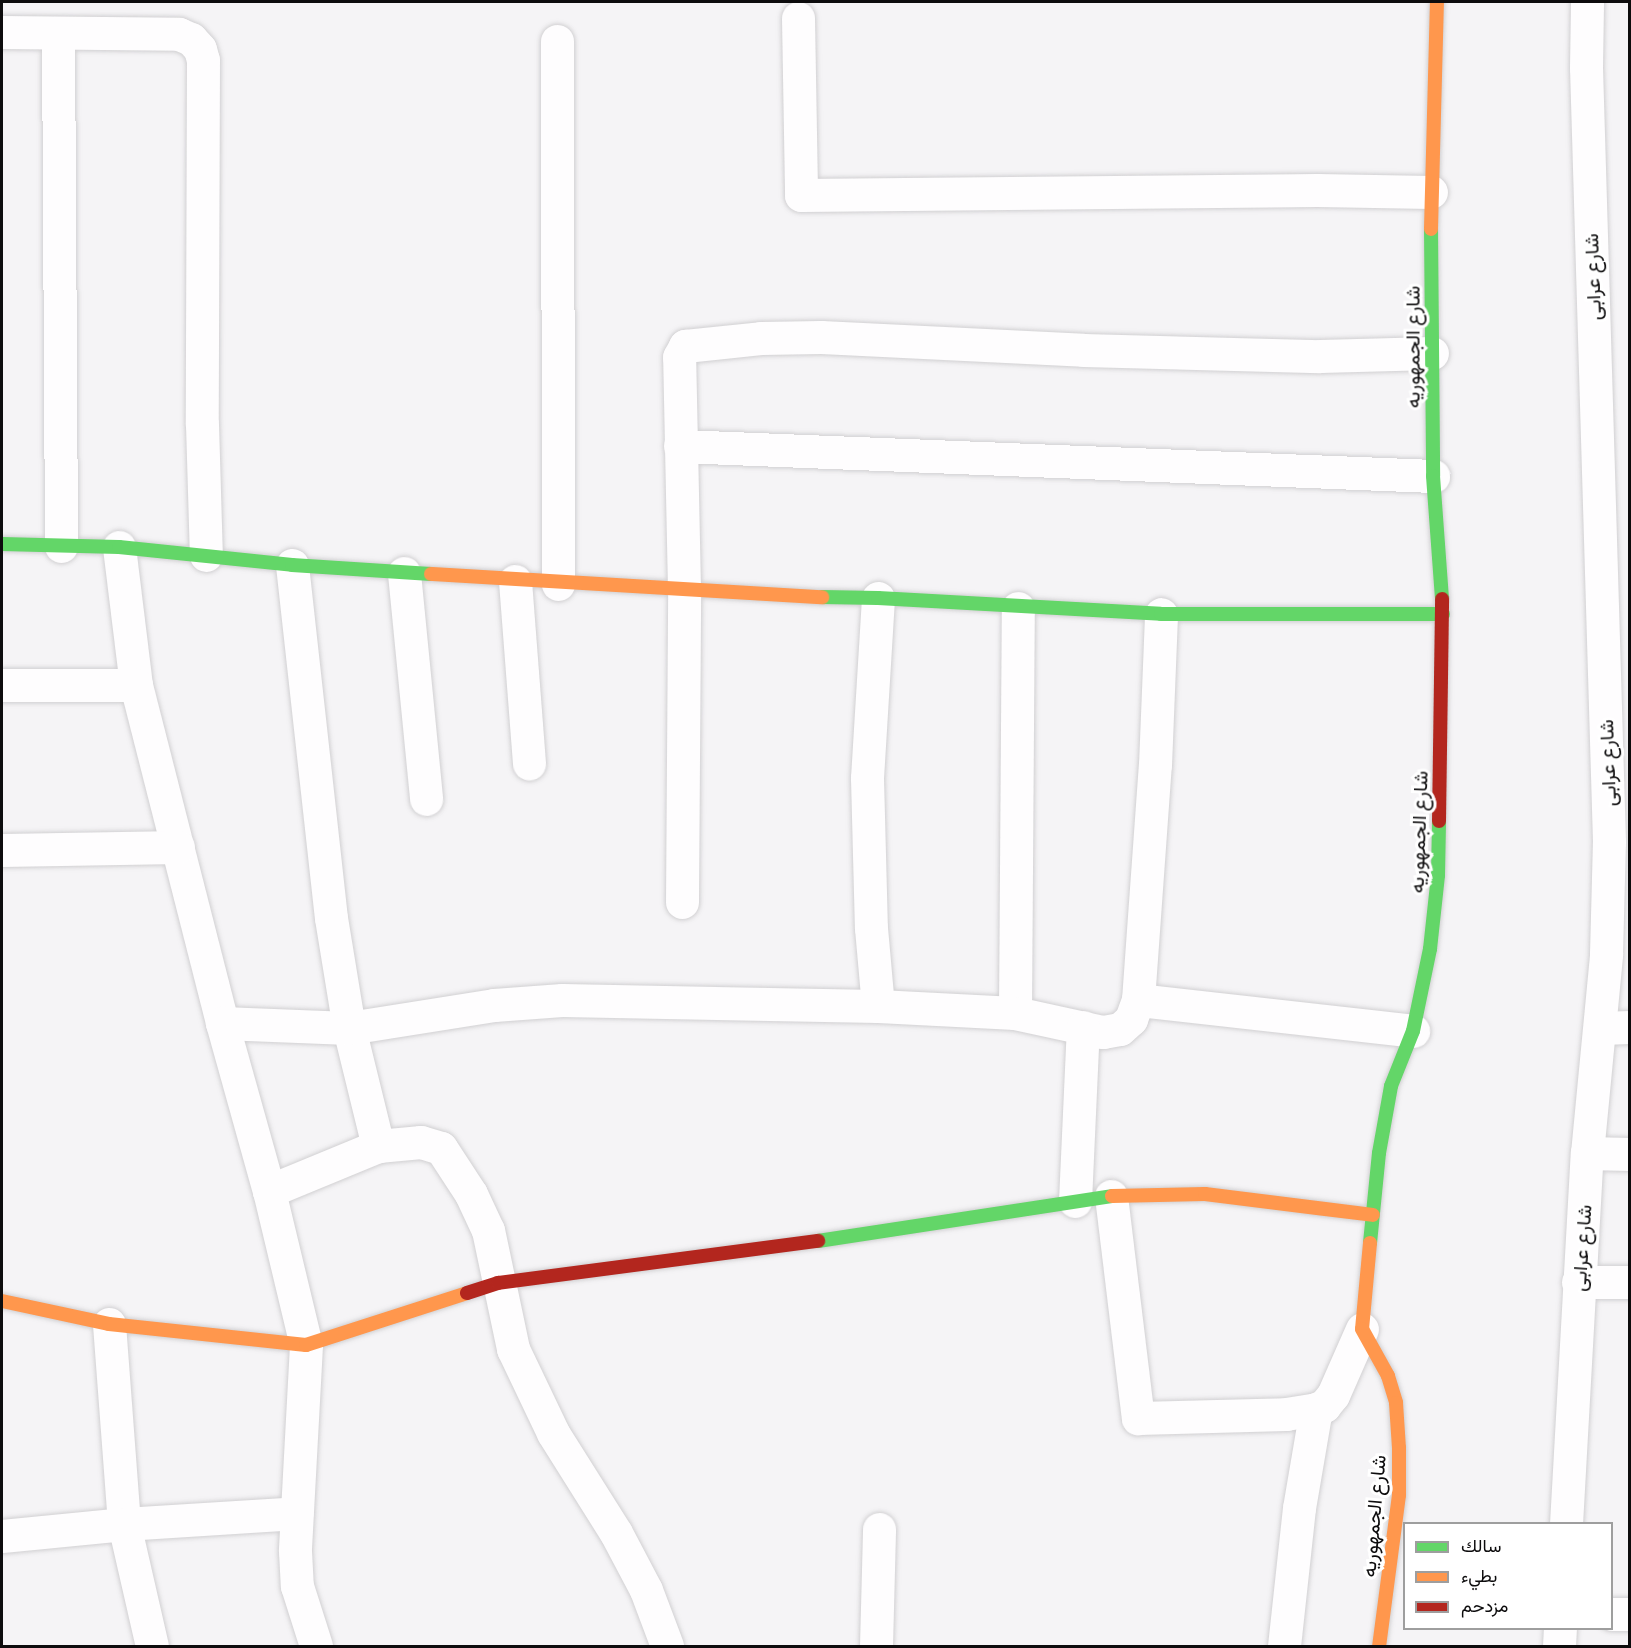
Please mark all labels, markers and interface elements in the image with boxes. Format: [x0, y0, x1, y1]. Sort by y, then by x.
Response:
street label: شارع عرابى [1578, 233, 1606, 321]
street label: شارع الجمهوريه [1400, 286, 1424, 408]
street label: شارع عرابى [1593, 719, 1621, 807]
street label: شارع الجمهوريه [1404, 770, 1432, 894]
street label: شارع عرابى [1566, 1204, 1596, 1292]
street label: شارع الجمهوريه [1356, 1454, 1390, 1578]
legend [1403, 1522, 1613, 1630]
text: سالك [1461, 1533, 1501, 1558]
text: بطيء [1461, 1563, 1497, 1588]
text: مزدحم [1461, 1593, 1508, 1618]

